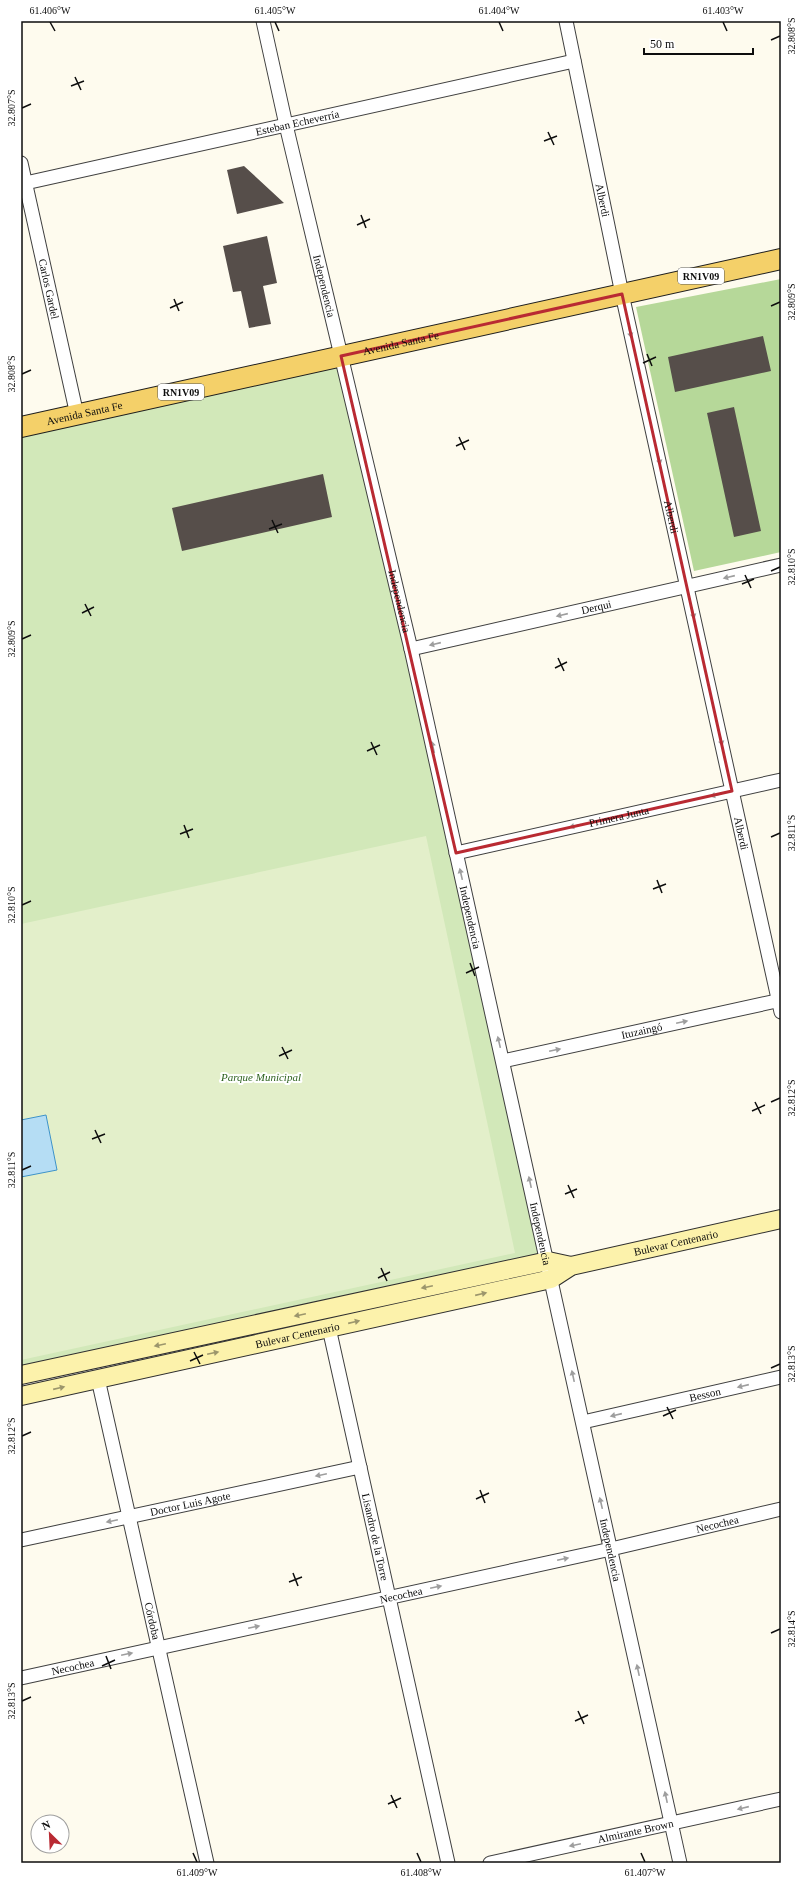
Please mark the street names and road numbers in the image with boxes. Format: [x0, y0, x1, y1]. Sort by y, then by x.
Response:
street label: Esteban Echeverría [254, 107, 340, 138]
street label: Alberdi [594, 183, 612, 218]
street label: Independencia [311, 253, 338, 319]
street label: Carlos Gardel [36, 258, 62, 320]
road number: RN1V09 [678, 268, 724, 284]
street label: Avenida Santa Fe [362, 329, 440, 357]
road number: RN1V09 [158, 384, 204, 400]
street label: Avenida Santa Fe [45, 399, 124, 427]
street label: Alberdi [662, 499, 681, 535]
street label: Independencia [386, 569, 413, 634]
street label: Derqui [580, 598, 613, 616]
street label: Primera Junta [588, 804, 650, 829]
street label: Alberdi [732, 816, 751, 851]
street label: Independencia [458, 885, 483, 950]
street label: Ituzaingó [620, 1020, 664, 1041]
street label: Independencia [528, 1201, 553, 1266]
street label: Bulevar Centenario [633, 1227, 720, 1258]
street label: Bulevar Centenario [254, 1320, 341, 1350]
street label: Besson [688, 1385, 722, 1404]
street label: Doctor Luis Agote [149, 1489, 232, 1518]
street label: Lisandro de la Torre [360, 1492, 391, 1582]
street label: Necochea [695, 1513, 740, 1535]
street label: Independencia [598, 1517, 623, 1583]
street label: Necochea [379, 1584, 424, 1605]
street label: Córdoba [142, 1601, 163, 1641]
street label: Necochea [50, 1656, 95, 1677]
street label: Almirante Brown [596, 1817, 675, 1845]

